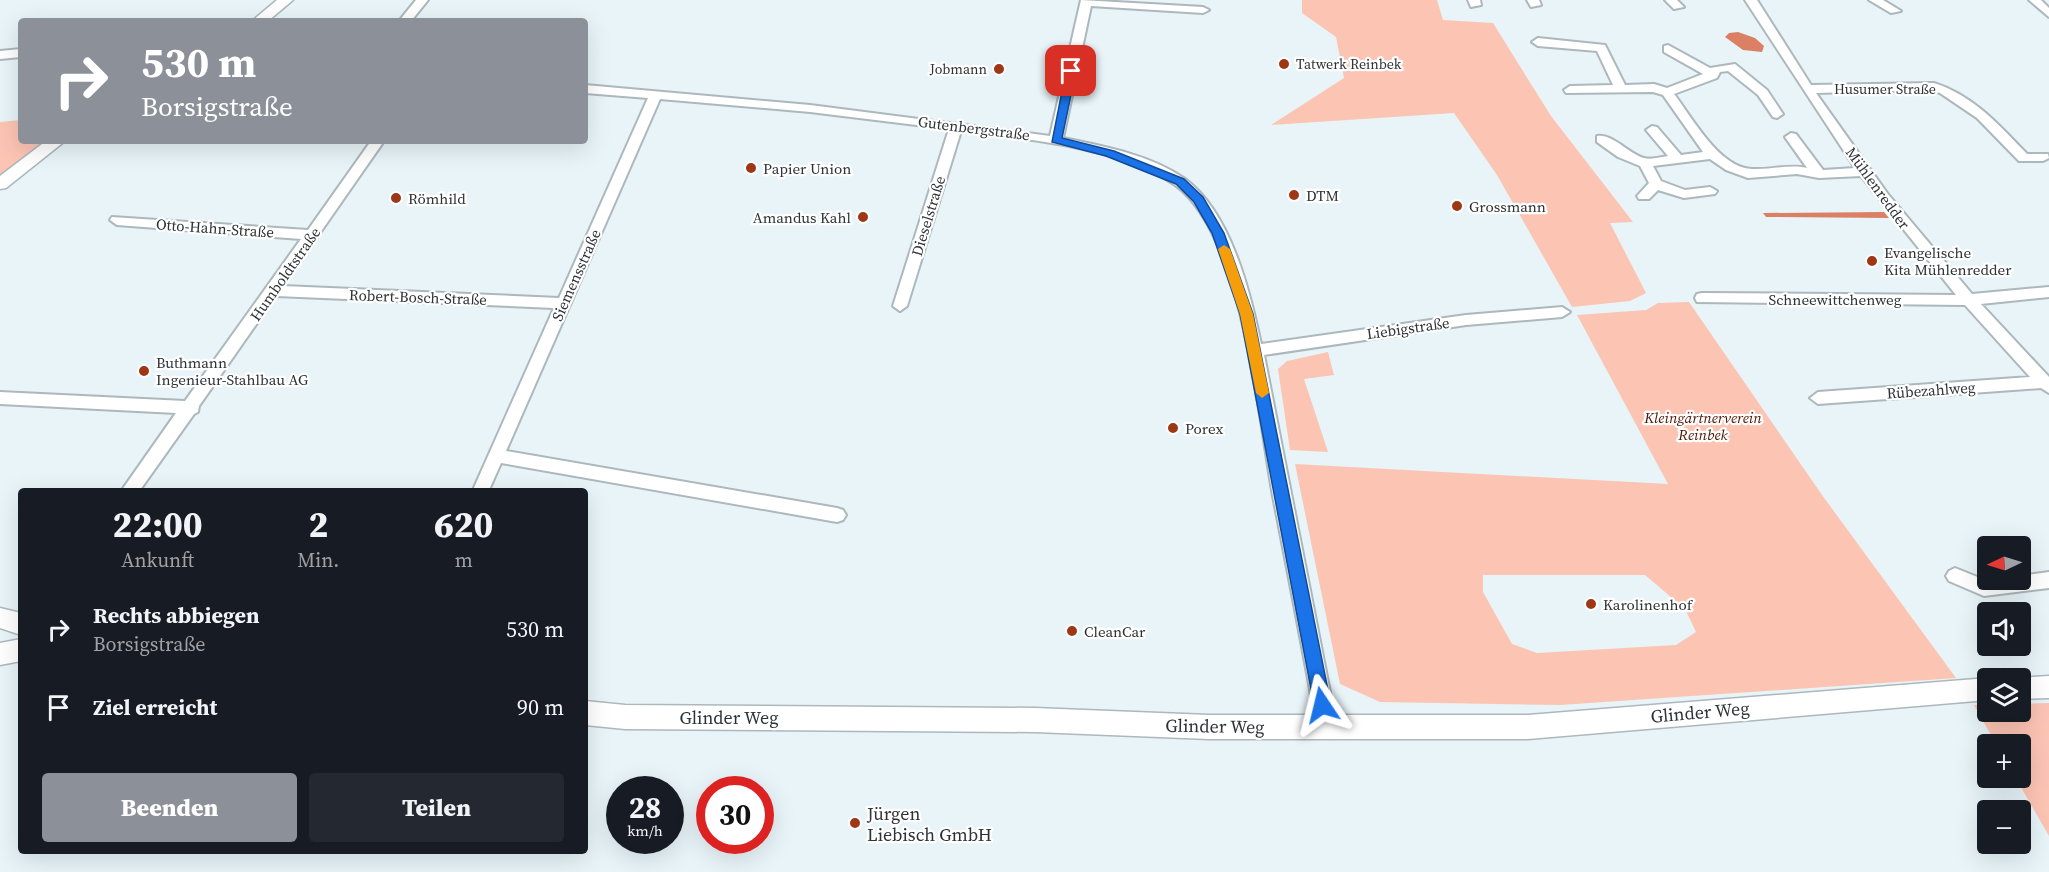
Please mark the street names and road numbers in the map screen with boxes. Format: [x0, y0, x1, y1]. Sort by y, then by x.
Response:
street label: Husumer Straße [1834, 79, 1936, 99]
street label: Gutenbergstraße [917, 111, 1032, 145]
street label: Mühlenredder [1841, 143, 1915, 234]
street label: Dieselstraße [906, 173, 950, 259]
street label: Otto-Hahn-Straße [155, 213, 275, 243]
street label: Humboldtstraße [245, 223, 325, 325]
street label: Siemensstraße [546, 226, 606, 324]
street label: Robert-Bosch-Straße [349, 284, 488, 310]
street label: Schneewittchenweg [1769, 289, 1902, 310]
street label: Liebigstraße [1365, 312, 1451, 344]
street label: Rübezahlweg [1886, 376, 1976, 404]
street label: Glinder Weg [1650, 695, 1750, 729]
street label: Glinder Weg [679, 705, 779, 730]
street label: Glinder Weg [1165, 713, 1265, 739]

